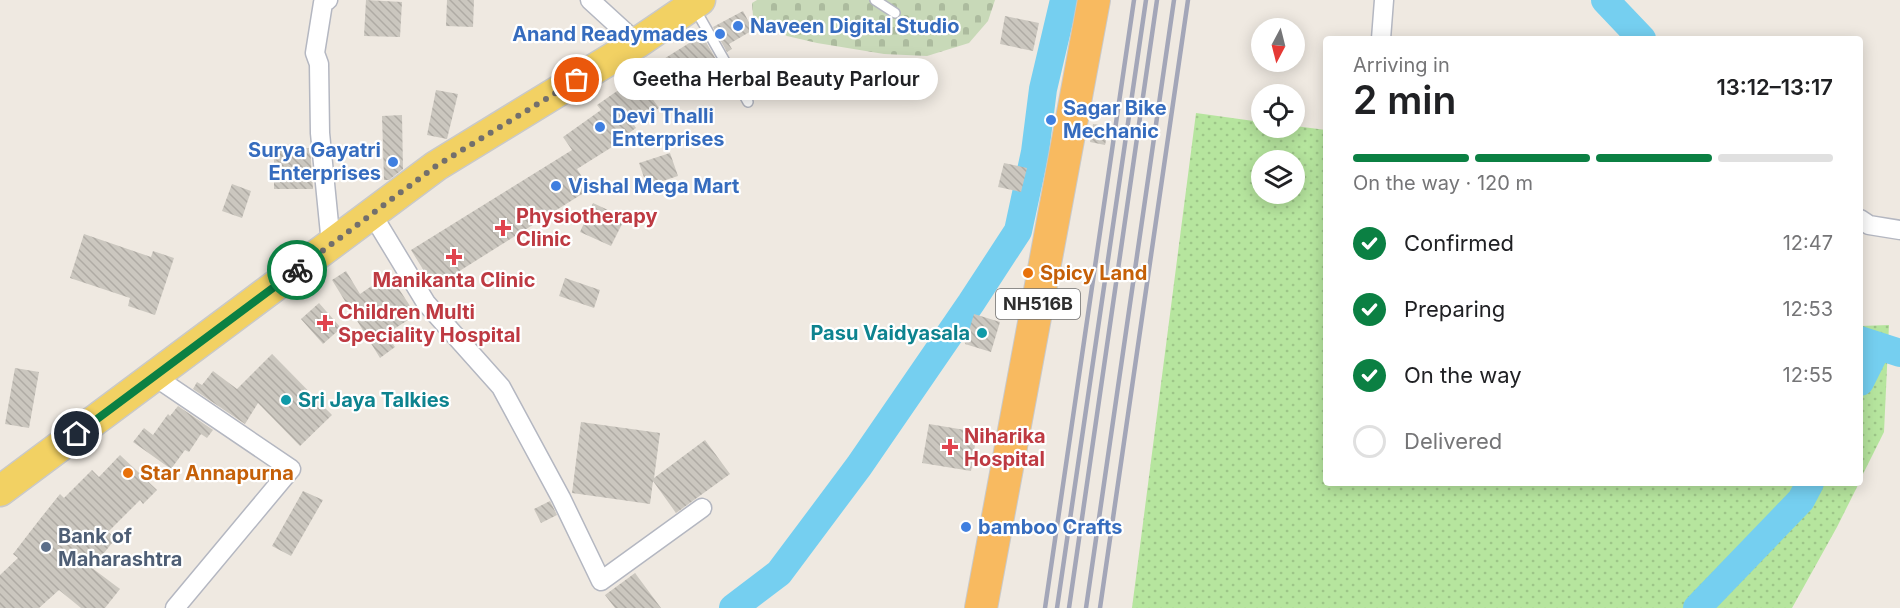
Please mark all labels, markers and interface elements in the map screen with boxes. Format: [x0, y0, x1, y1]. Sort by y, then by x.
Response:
place label: Naveen Digital Studio [750, 14, 959, 38]
north arrow [1251, 18, 1305, 72]
map controls [1251, 18, 1305, 204]
marker: Naveen Digital Studio [731, 19, 745, 33]
place label: Anand Readymades [512, 22, 708, 46]
marker: Anand Readymades [713, 27, 727, 41]
text: Arriving in [1353, 53, 1450, 77]
pin [551, 54, 602, 105]
callout: Geetha Herbal Beauty Parlour [613, 59, 937, 101]
icon: bag [560, 63, 593, 96]
text: Geetha Herbal Beauty Parlour [632, 67, 920, 91]
text: 13:12–13:17 [1716, 74, 1833, 100]
text: 2 min [1353, 76, 1456, 123]
button: locate [1251, 84, 1305, 138]
place label: Sagar Bike Mechanic [1063, 96, 1167, 143]
place label: Devi Thalli Enterprises [612, 104, 725, 151]
marker: Sagar Bike Mechanic [1044, 113, 1058, 127]
marker: Devi Thalli Enterprises [593, 120, 607, 134]
place label: Surya Gayatri Enterprises [248, 138, 381, 185]
button: layers [1251, 150, 1305, 204]
marker: Surya Gayatri Enterprises [386, 155, 400, 169]
text: On the way · 120 m [1353, 171, 1533, 195]
place label: Vishal Mega Mart [568, 174, 739, 198]
marker: Vishal Mega Mart [549, 179, 563, 193]
place label: Physiotherapy Clinic [516, 204, 658, 251]
marker: Physiotherapy Clinic [494, 219, 512, 237]
icon: check [1353, 227, 1386, 260]
text: Confirmed [1404, 230, 1514, 256]
text: 12:47 [1783, 231, 1833, 255]
courier [267, 240, 327, 300]
marker: Manikanta Clinic [445, 248, 463, 266]
icon: bike [281, 254, 314, 287]
place label: Spicy Land [1040, 261, 1147, 285]
marker: Spicy Land [1021, 266, 1035, 280]
place label: Manikanta Clinic [373, 268, 535, 292]
road number: NH516B [996, 289, 1080, 319]
icon: check [1353, 293, 1386, 326]
text: Preparing [1404, 296, 1505, 322]
text: 12:53 [1782, 297, 1833, 321]
place label: Children Multi Speciality Hospital [338, 300, 521, 347]
marker: Children Multi Speciality Hospital [316, 314, 334, 332]
place label: Pasu Vaidyasala [810, 321, 970, 345]
marker: Pasu Vaidyasala [975, 326, 989, 340]
icon: check [1353, 359, 1386, 392]
text: On the way [1404, 362, 1522, 388]
text: 12:55 [1783, 363, 1833, 387]
place label: Sri Jaya Talkies [298, 388, 450, 412]
marker: Sri Jaya Talkies [279, 393, 293, 407]
pin [51, 408, 102, 459]
icon: home [60, 417, 93, 450]
place label: Niharika Hospital [964, 424, 1046, 471]
text: Delivered [1404, 428, 1502, 454]
marker: Niharika Hospital [941, 438, 959, 456]
place label: Star Annapurna [140, 461, 294, 485]
marker: Star Annapurna [121, 466, 135, 480]
place label: bamboo Crafts [978, 515, 1122, 539]
marker: bamboo Crafts [959, 520, 973, 534]
place label: Bank of Maharashtra [58, 524, 182, 571]
marker: Bank of Maharashtra [39, 540, 53, 554]

